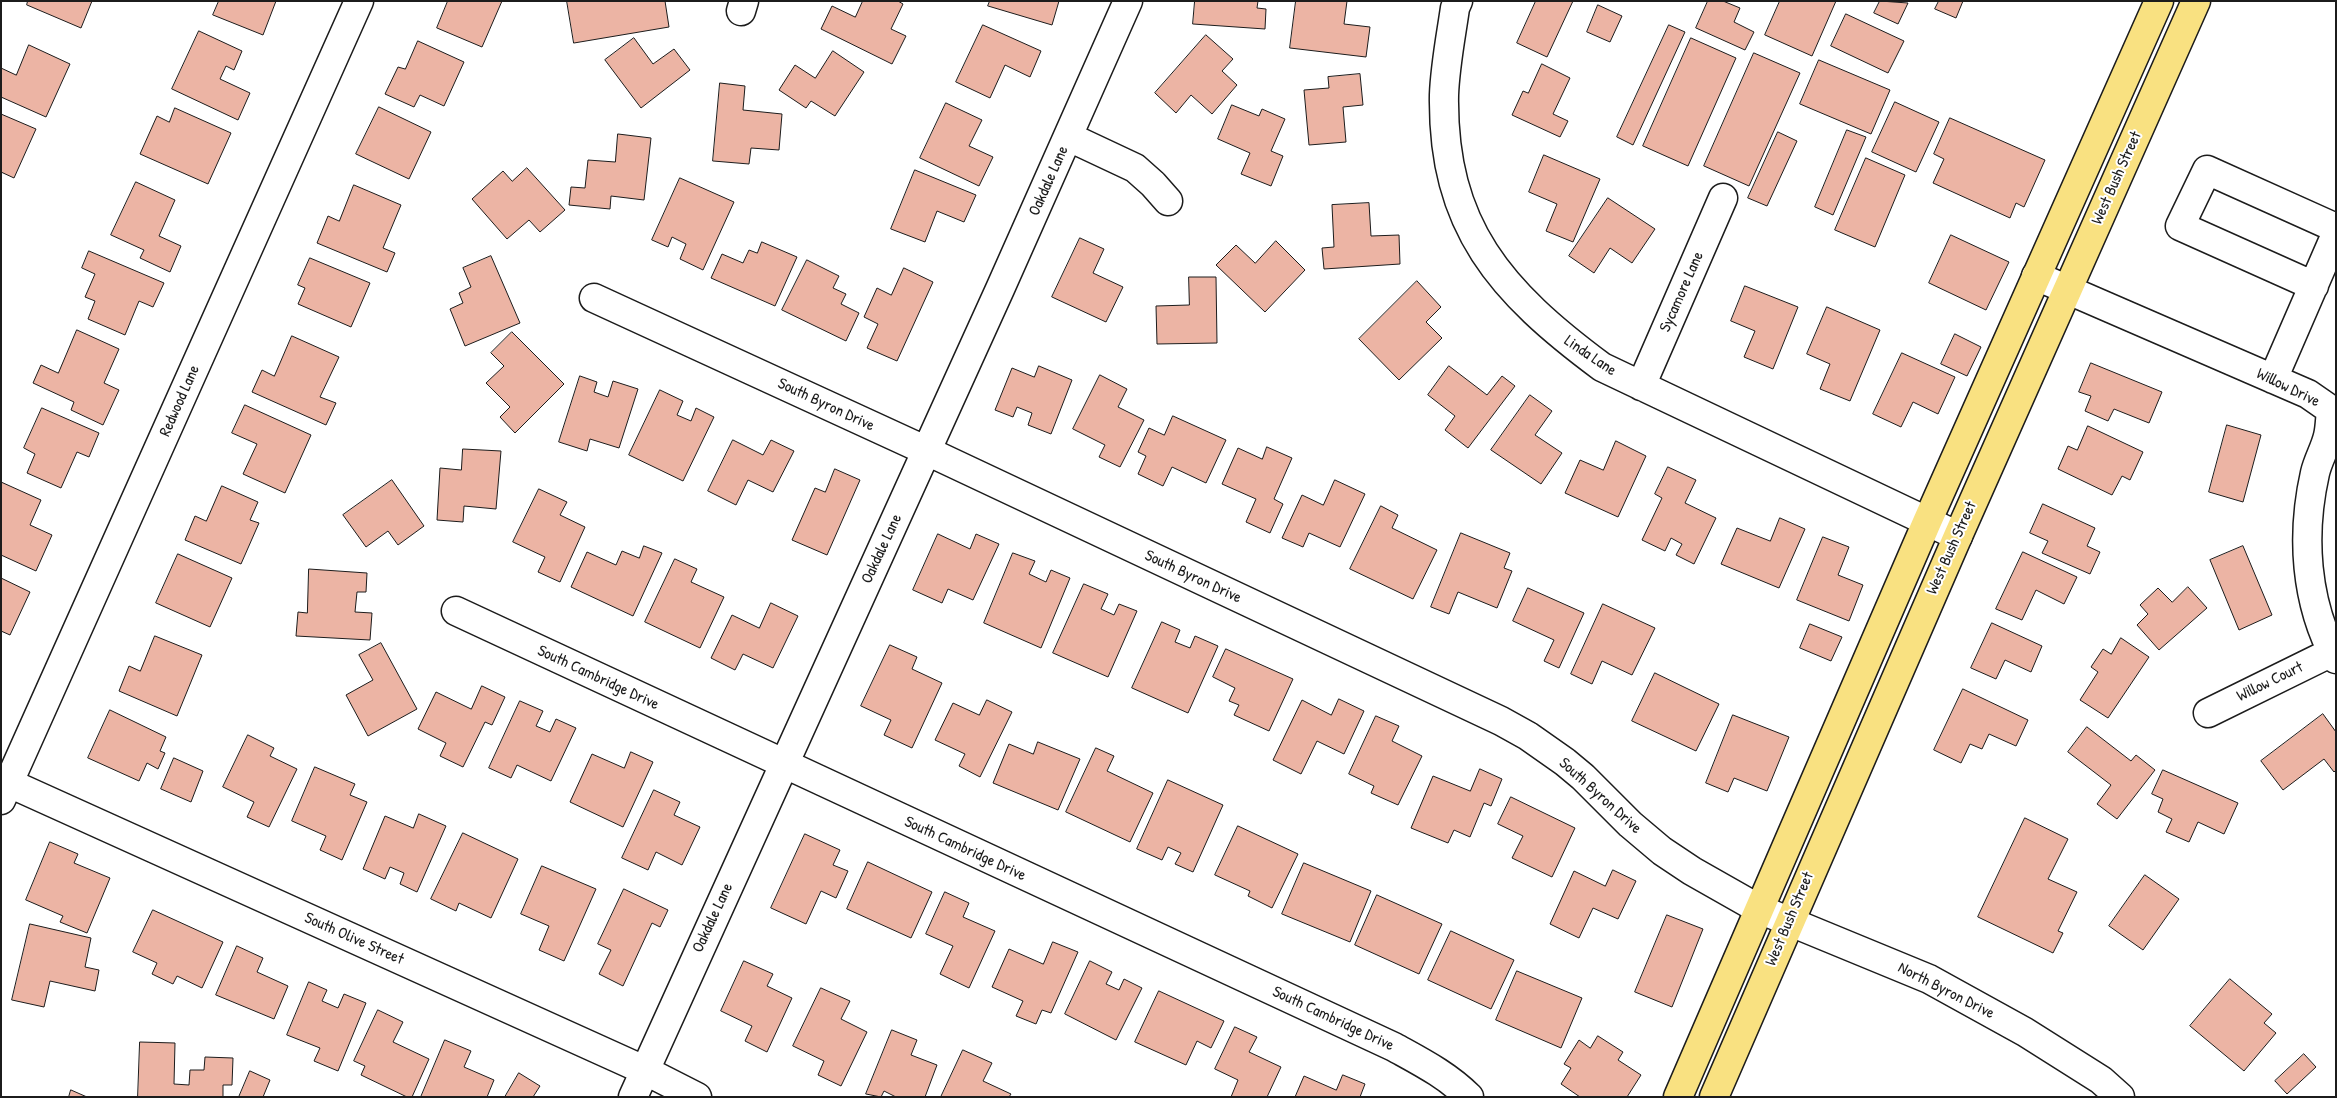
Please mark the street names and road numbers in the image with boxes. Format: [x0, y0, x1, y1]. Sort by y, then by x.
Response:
street label: West Bush Street [2088, 128, 2146, 228]
street label: Oakdale Lane [1025, 143, 1073, 219]
street label: Sycamore Lane [1656, 249, 1708, 335]
street label: Linda Lane [1560, 332, 1620, 380]
street label: Redwood Lane [156, 362, 204, 440]
street label: Willow Drive [2253, 364, 2323, 412]
street label: South Byron Drive [775, 374, 877, 436]
street label: West Bush Street [1923, 498, 1981, 598]
street label: Oakdale Lane [858, 511, 906, 587]
street label: South Byron Drive [1142, 546, 1244, 608]
street label: South Cambridge Drive [534, 641, 662, 715]
street label: Willow Court [2234, 658, 2306, 706]
street label: South Byron Drive [1555, 754, 1645, 838]
street label: South Cambridge Drive [901, 812, 1029, 886]
street label: West Bush Street [1762, 869, 1818, 969]
street label: Oakdale Lane [689, 880, 737, 956]
street label: South Olive Street [301, 909, 407, 969]
street label: North Byron Drive [1895, 958, 1997, 1024]
street label: South Cambridge Drive [1269, 982, 1397, 1056]

